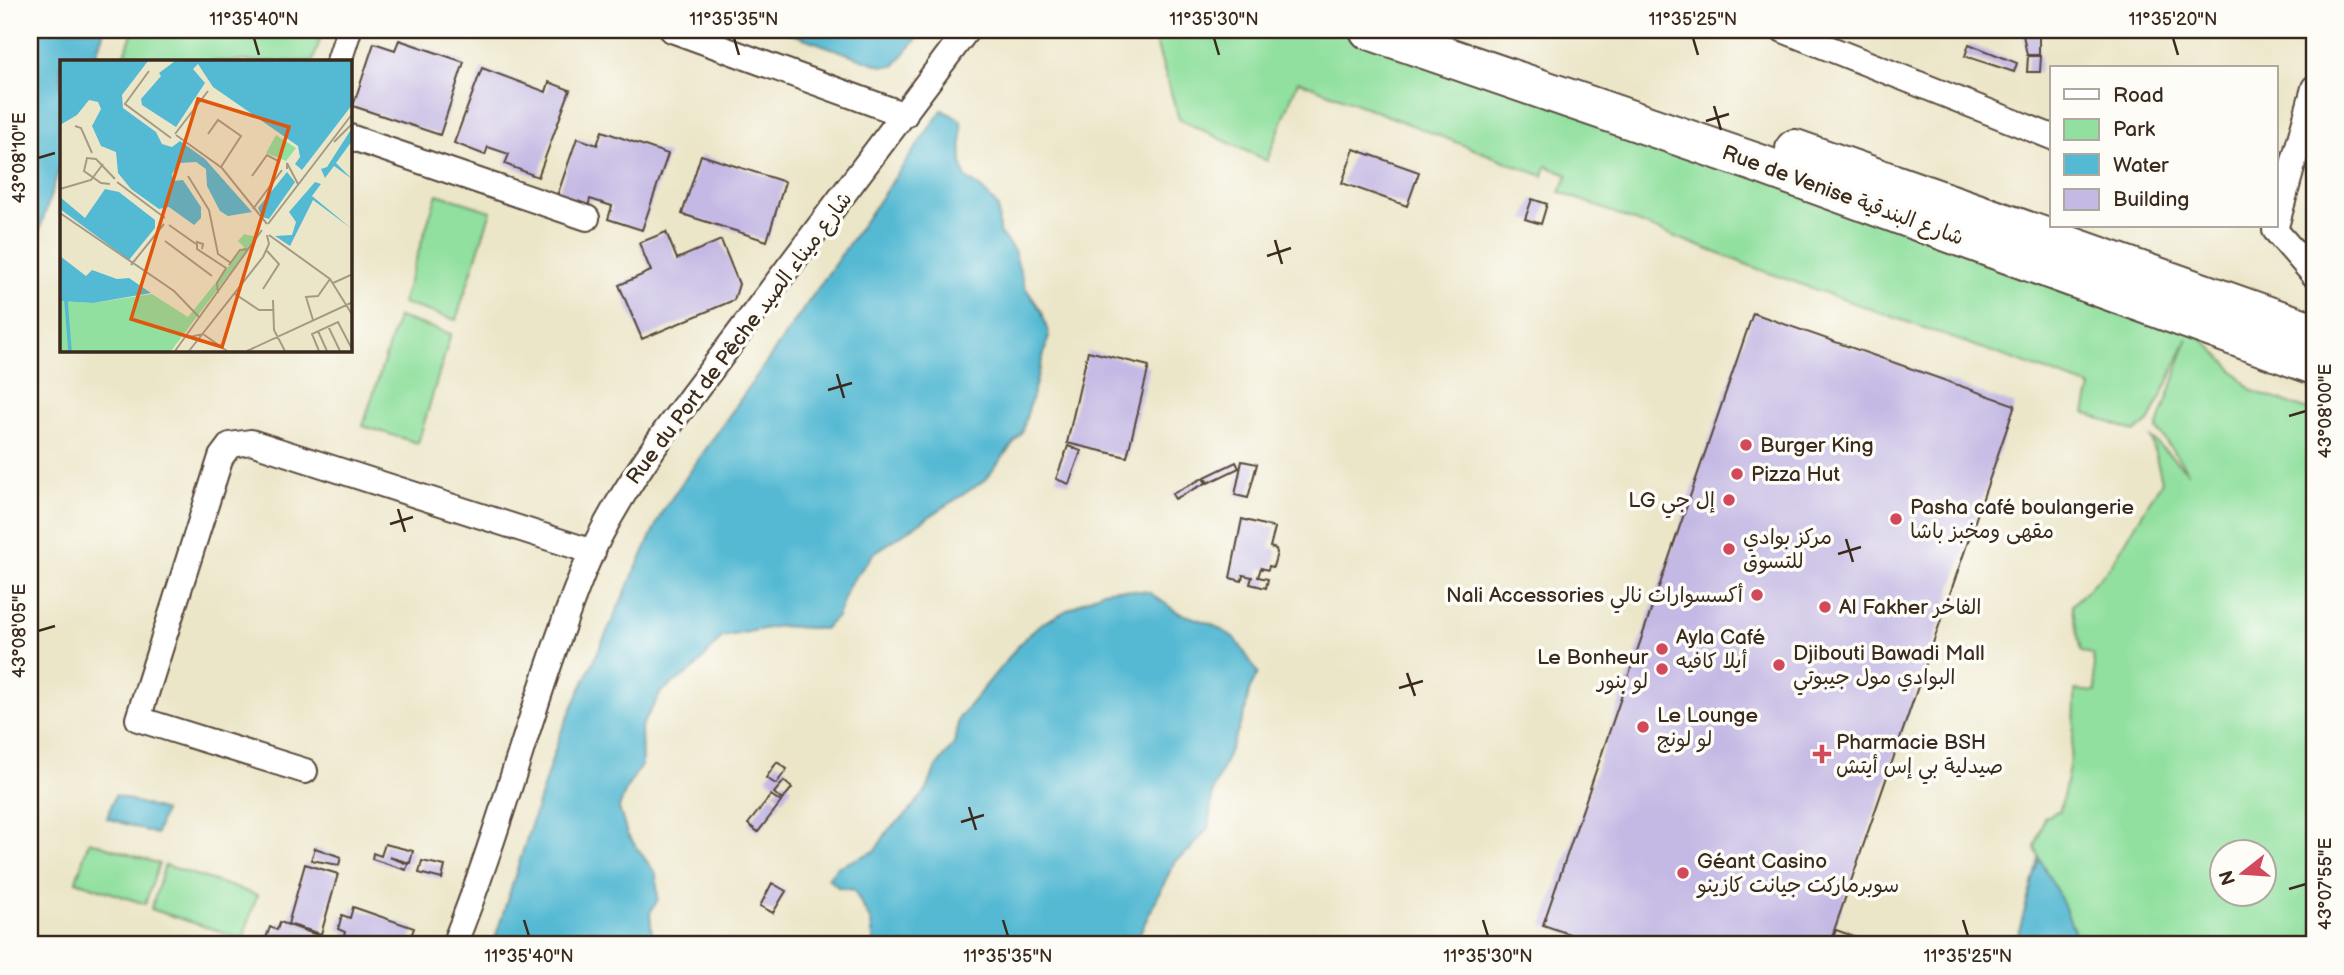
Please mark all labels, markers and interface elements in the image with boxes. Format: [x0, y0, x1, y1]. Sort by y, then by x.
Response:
text: 11°35'40"N [209, 9, 299, 30]
text: 11°35'35"N [689, 9, 779, 30]
text: 11°35'30"N [1169, 9, 1259, 30]
text: 11°35'25"N [1649, 9, 1737, 30]
text: 11°35'20"N [2128, 9, 2218, 30]
inset map [60, 60, 352, 352]
legend [2050, 66, 2278, 228]
text: Road [2113, 83, 2164, 108]
text: 43°08'10"E [9, 112, 30, 204]
text: Park [2113, 117, 2156, 142]
street label: Rue de Venise شارع البندقية [1718, 140, 1967, 253]
text: Water [2113, 153, 2169, 178]
street label: Rue du Port de Pêche شارع ميناء الصيد [621, 187, 859, 491]
text: Building [2113, 187, 2189, 212]
text: 43°08'00"E [2315, 363, 2336, 458]
place label: Burger King [1760, 433, 1874, 458]
marker: Burger King [1738, 437, 1754, 453]
place label: Pizza Hut [1751, 462, 1841, 487]
marker: Pizza Hut [1729, 466, 1745, 482]
place label: LG إل جي [1628, 488, 1715, 519]
marker: LG إل جي [1721, 492, 1737, 508]
place label: Pasha café boulangerie مقهى ومخبز باشا [1910, 495, 2134, 545]
marker: Pasha café boulangerie مقهى ومخبز باشا [1888, 511, 1904, 527]
place label: مركز بوادي للتسوق [1743, 525, 1832, 575]
marker: مركز بوادي للتسوق [1721, 541, 1737, 557]
place label: Nali Accessories أكسسوارات نالي [1446, 583, 1743, 614]
text: 43°08'05"E [9, 584, 30, 678]
marker: Nali Accessories أكسسوارات نالي [1749, 587, 1765, 603]
place label: Al Fakher الفاخر [1839, 595, 1981, 620]
marker: Al Fakher الفاخر [1817, 599, 1833, 615]
place label: Ayla Café أيلا كافيه [1676, 625, 1766, 674]
marker: Ayla Café أيلا كافيه [1654, 641, 1670, 657]
place label: Djibouti Bawadi Mall البوادي مول جيبوتي [1793, 641, 1985, 696]
place label: Le Bonheur لو بنور [1537, 645, 1648, 695]
marker: Djibouti Bawadi Mall البوادي مول جيبوتي [1771, 657, 1787, 673]
marker: Le Bonheur لو بنور [1654, 661, 1670, 677]
place label: Le Lounge لو لونج [1657, 703, 1758, 753]
marker: Le Lounge لو لونج [1635, 719, 1651, 735]
place label: Pharmacie BSH صيدلية بي إس أيتش [1836, 730, 2003, 785]
marker: Pharmacie BSH صيدلية بي إس أيتش [1814, 746, 1830, 762]
north arrow [2208, 838, 2278, 908]
text: 43°07'55"E [2315, 838, 2336, 930]
place label: Géant Casino سوبرماركت جيانت كازينو [1696, 849, 1899, 898]
marker: Géant Casino سوبرماركت جيانت كازينو [1675, 865, 1691, 881]
text: N [2215, 867, 2241, 888]
text: 11°35'40"N [484, 946, 574, 967]
text: 11°35'35"N [963, 946, 1053, 967]
text: 11°35'30"N [1443, 946, 1533, 967]
text: 11°35'25"N [1924, 946, 2012, 967]

